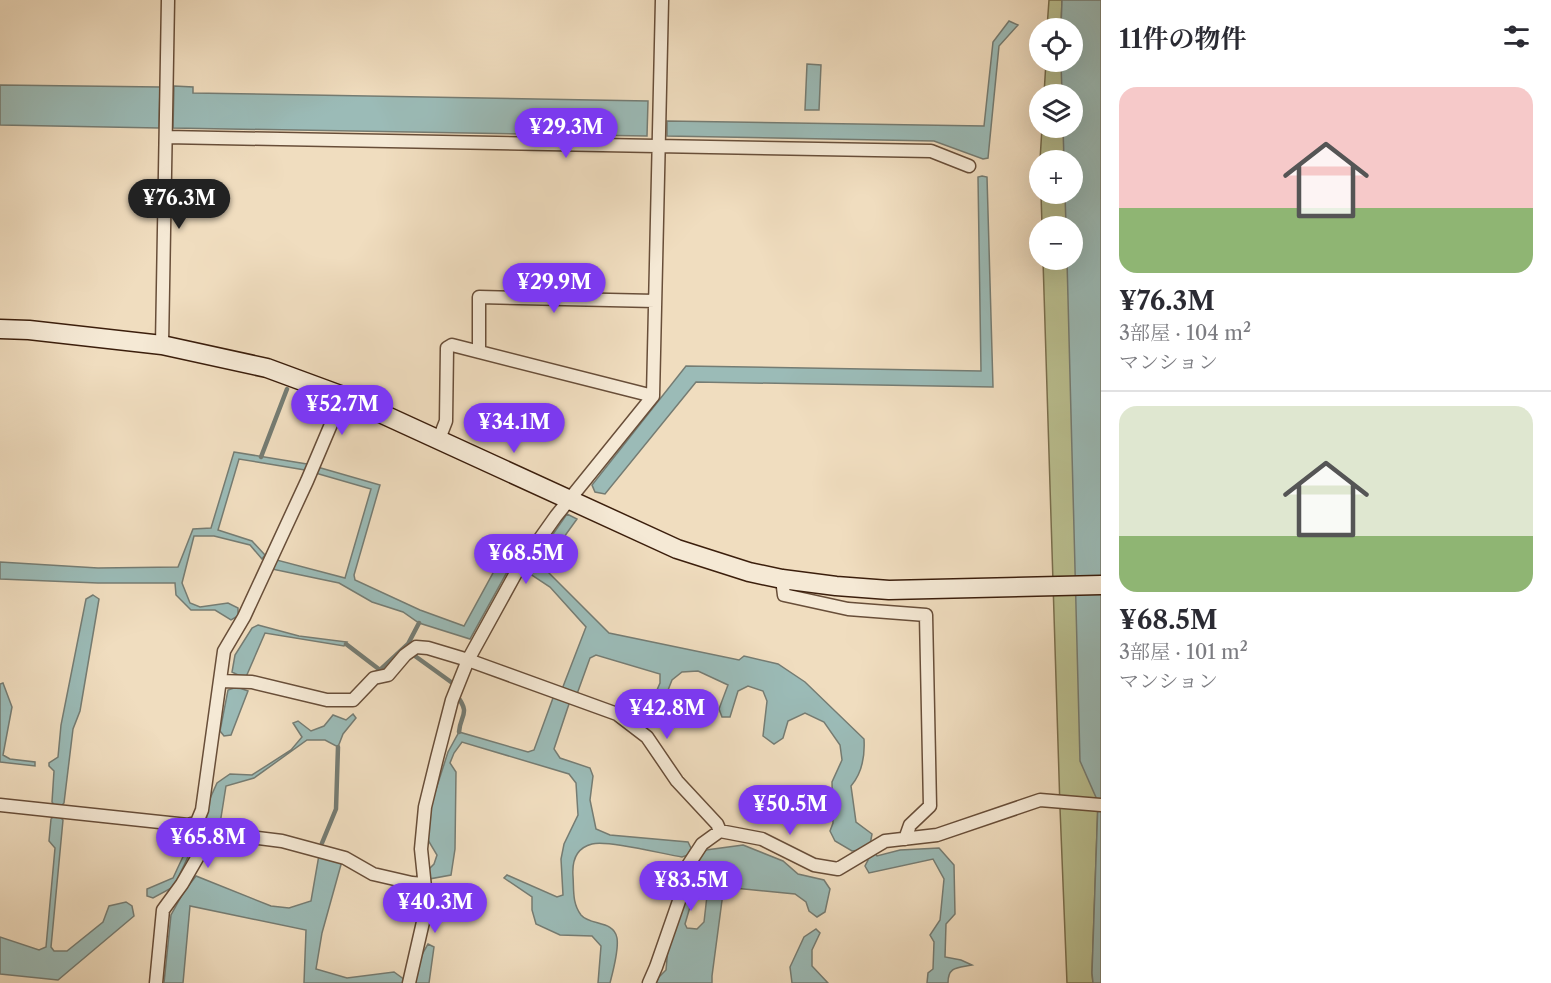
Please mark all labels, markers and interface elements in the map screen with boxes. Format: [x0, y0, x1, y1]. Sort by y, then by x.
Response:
map controls [1029, 18, 1083, 270]
button: locate [1029, 18, 1083, 72]
icon: filters [1500, 20, 1533, 53]
text: 11件の物件 [1119, 23, 1246, 55]
button: layers [1029, 84, 1083, 138]
pin: ¥29.3M [517, 108, 615, 159]
text: ¥29.3M [529, 115, 603, 139]
icon: home [1272, 126, 1380, 234]
button: + [1029, 150, 1083, 204]
pin: ¥76.3M [130, 179, 228, 230]
text: ¥76.3M [142, 186, 216, 210]
button: − [1029, 216, 1083, 270]
pin: ¥29.9M [505, 263, 603, 314]
text: ¥29.9M [517, 270, 591, 294]
text: ¥76.3M [1119, 285, 1215, 317]
text: 3部屋 · 104 m² [1119, 321, 1251, 345]
text: マンション [1119, 350, 1218, 374]
pin: ¥52.7M [293, 385, 391, 436]
text: ¥52.7M [305, 392, 379, 416]
pin: ¥34.1M [465, 403, 563, 454]
text: ¥34.1M [478, 410, 550, 434]
icon: home [1272, 445, 1380, 553]
pin: ¥68.5M [477, 534, 575, 585]
text: ¥68.5M [488, 541, 564, 565]
text: ¥68.5M [1119, 604, 1218, 636]
text: 3部屋 · 101 m² [1119, 640, 1248, 664]
text: マンション [1119, 669, 1218, 693]
pin: ¥42.8M [618, 689, 716, 740]
text: ¥42.8M [629, 696, 705, 720]
pin: ¥50.5M [741, 785, 839, 836]
text: ¥50.5M [752, 792, 828, 816]
pin: ¥65.8M [159, 818, 257, 869]
text: ¥65.8M [170, 825, 246, 849]
pin: ¥83.5M [642, 861, 740, 912]
text: ¥83.5M [653, 868, 729, 892]
pin: ¥40.3M [386, 883, 484, 934]
text: ¥40.3M [397, 890, 473, 914]

